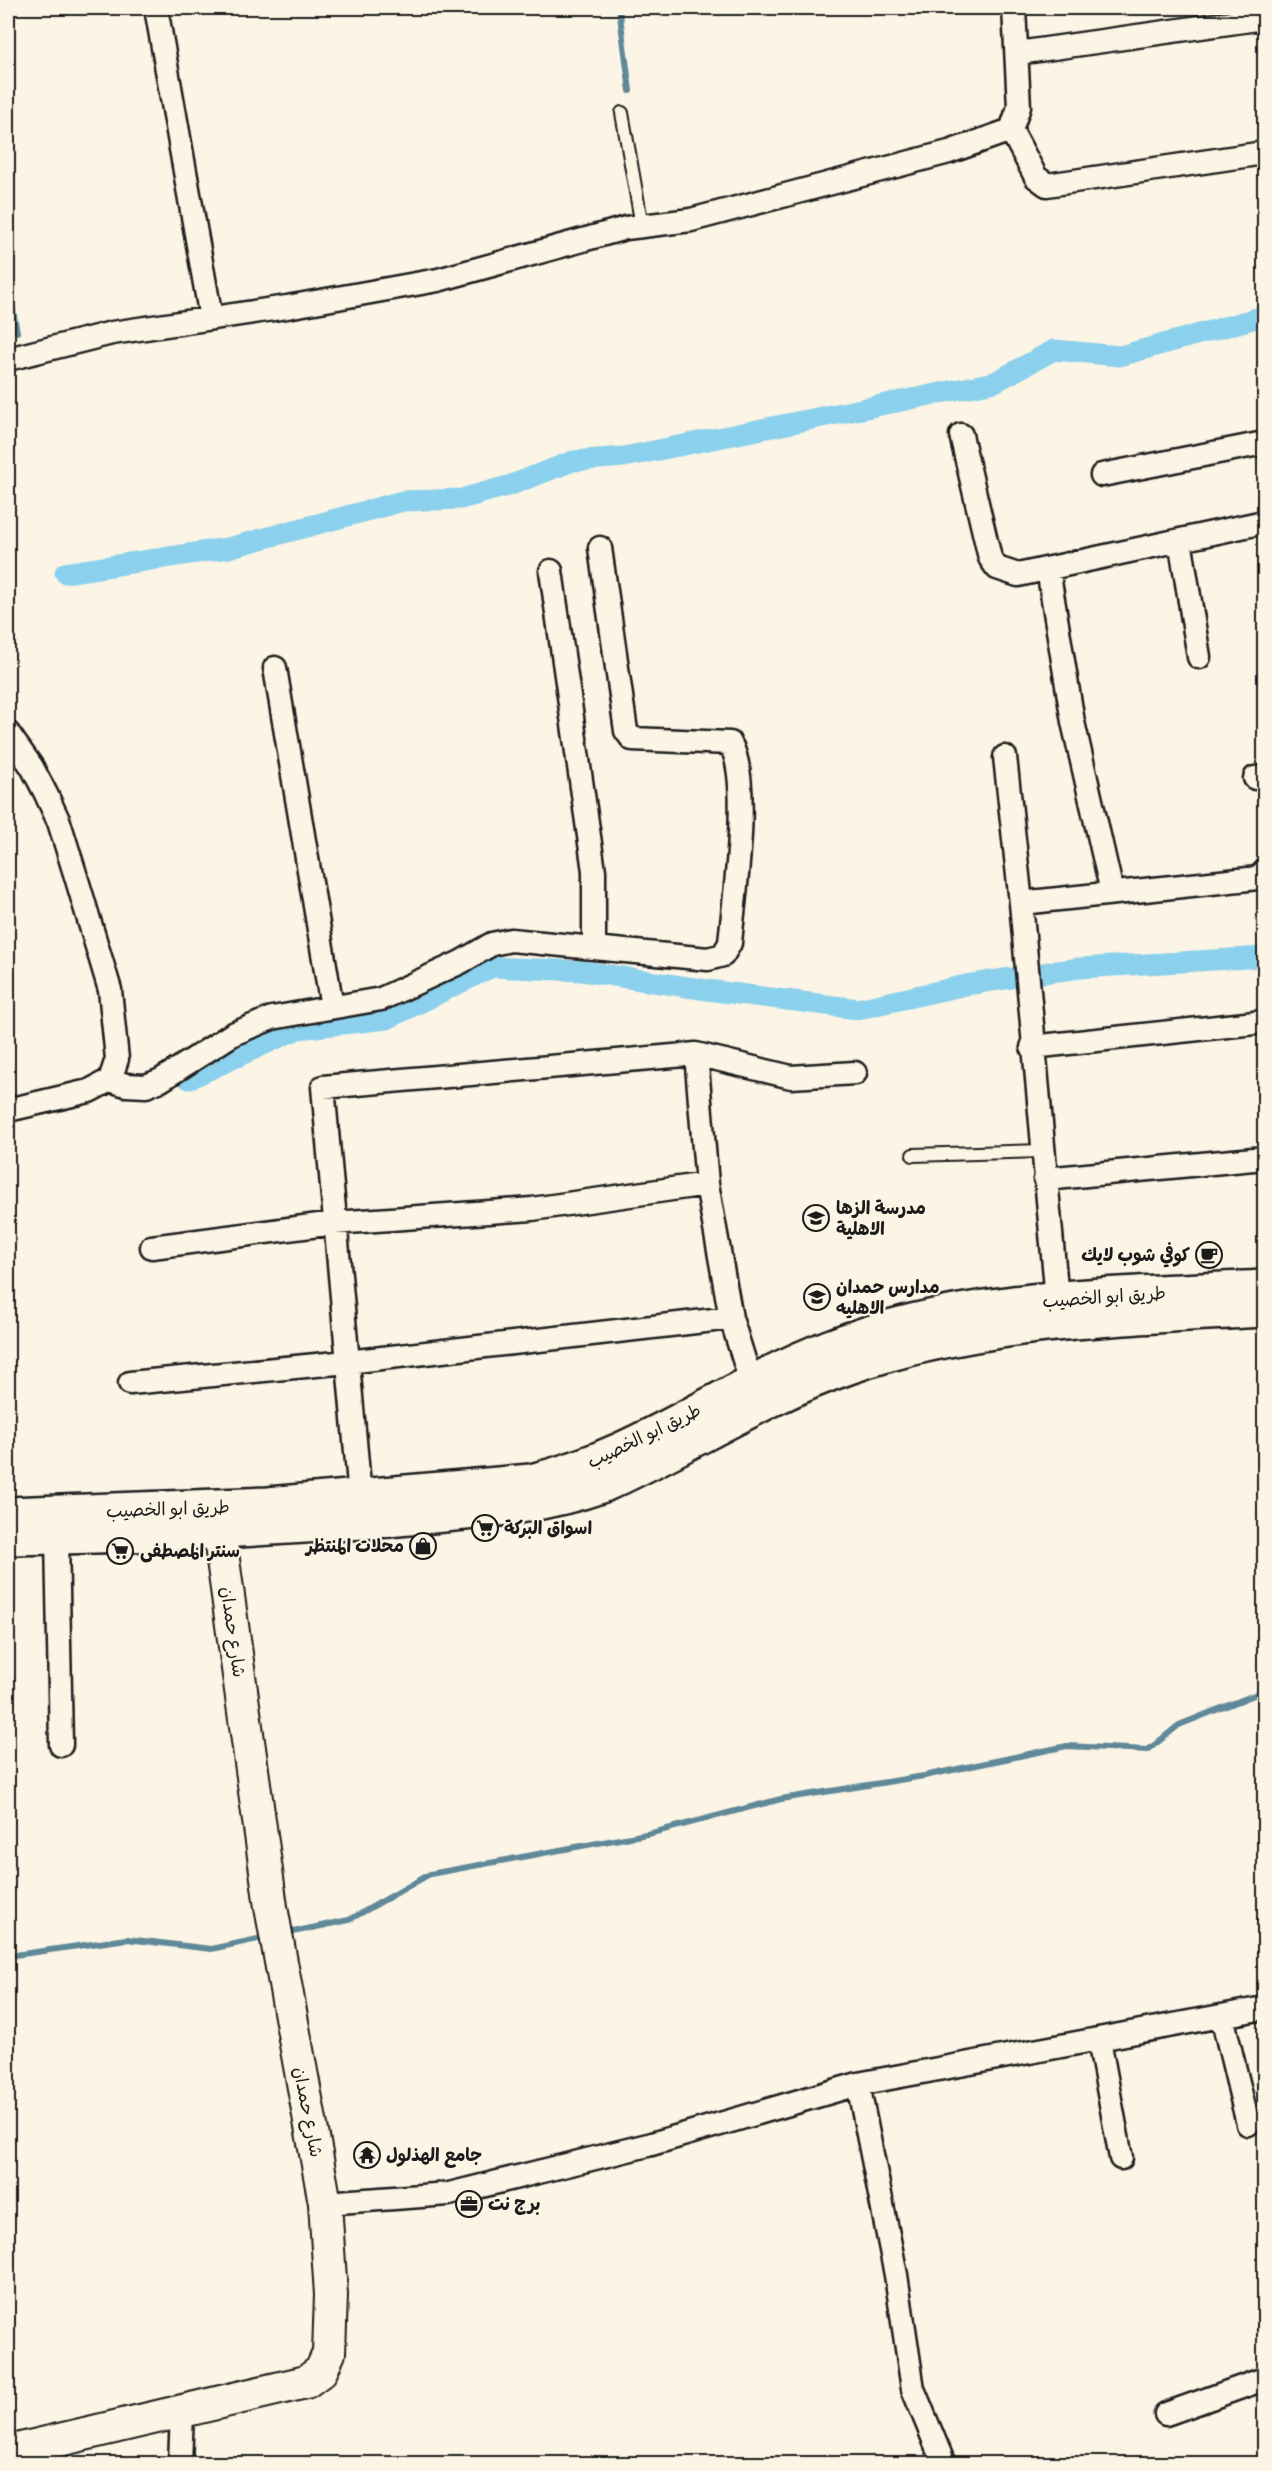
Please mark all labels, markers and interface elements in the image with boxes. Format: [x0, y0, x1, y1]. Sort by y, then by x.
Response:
place label: مدرسة الزها الاهلية [836, 1199, 926, 1242]
school or university icon: مدرسة الزها الاهلية [801, 1203, 831, 1233]
cafe icon: كوفي شوب لايك [1194, 1240, 1224, 1270]
place label: كوفي شوب لايك [1081, 1242, 1190, 1268]
place label: مدارس حمدان الاهليه [836, 1279, 940, 1321]
school or university icon: مدارس حمدان الاهليه [802, 1282, 832, 1312]
street label: طريق ابو الخصيب [1042, 1285, 1167, 1314]
street label: طريق ابو الخصيب [585, 1402, 705, 1475]
street label: طريق ابو الخصيب [106, 1499, 230, 1524]
supermarket icon: اسواق البركة [470, 1513, 500, 1543]
place label: اسواق البركة [504, 1519, 592, 1541]
shop icon: محلات المنتظر [408, 1531, 438, 1561]
supermarket icon: سنتر المصطفى [105, 1536, 135, 1566]
place label: محلات المنتظر [304, 1538, 404, 1559]
place label: سنتر المصطفى [140, 1543, 240, 1564]
street label: شارع حمدان [214, 1586, 247, 1679]
street label: شارع حمدان [287, 2066, 325, 2159]
temple icon: جامع الهذلول [352, 2140, 382, 2170]
place label: جامع الهذلول [386, 2147, 482, 2168]
office icon: برج نت [454, 2189, 484, 2219]
place label: برج نت [488, 2196, 541, 2217]

